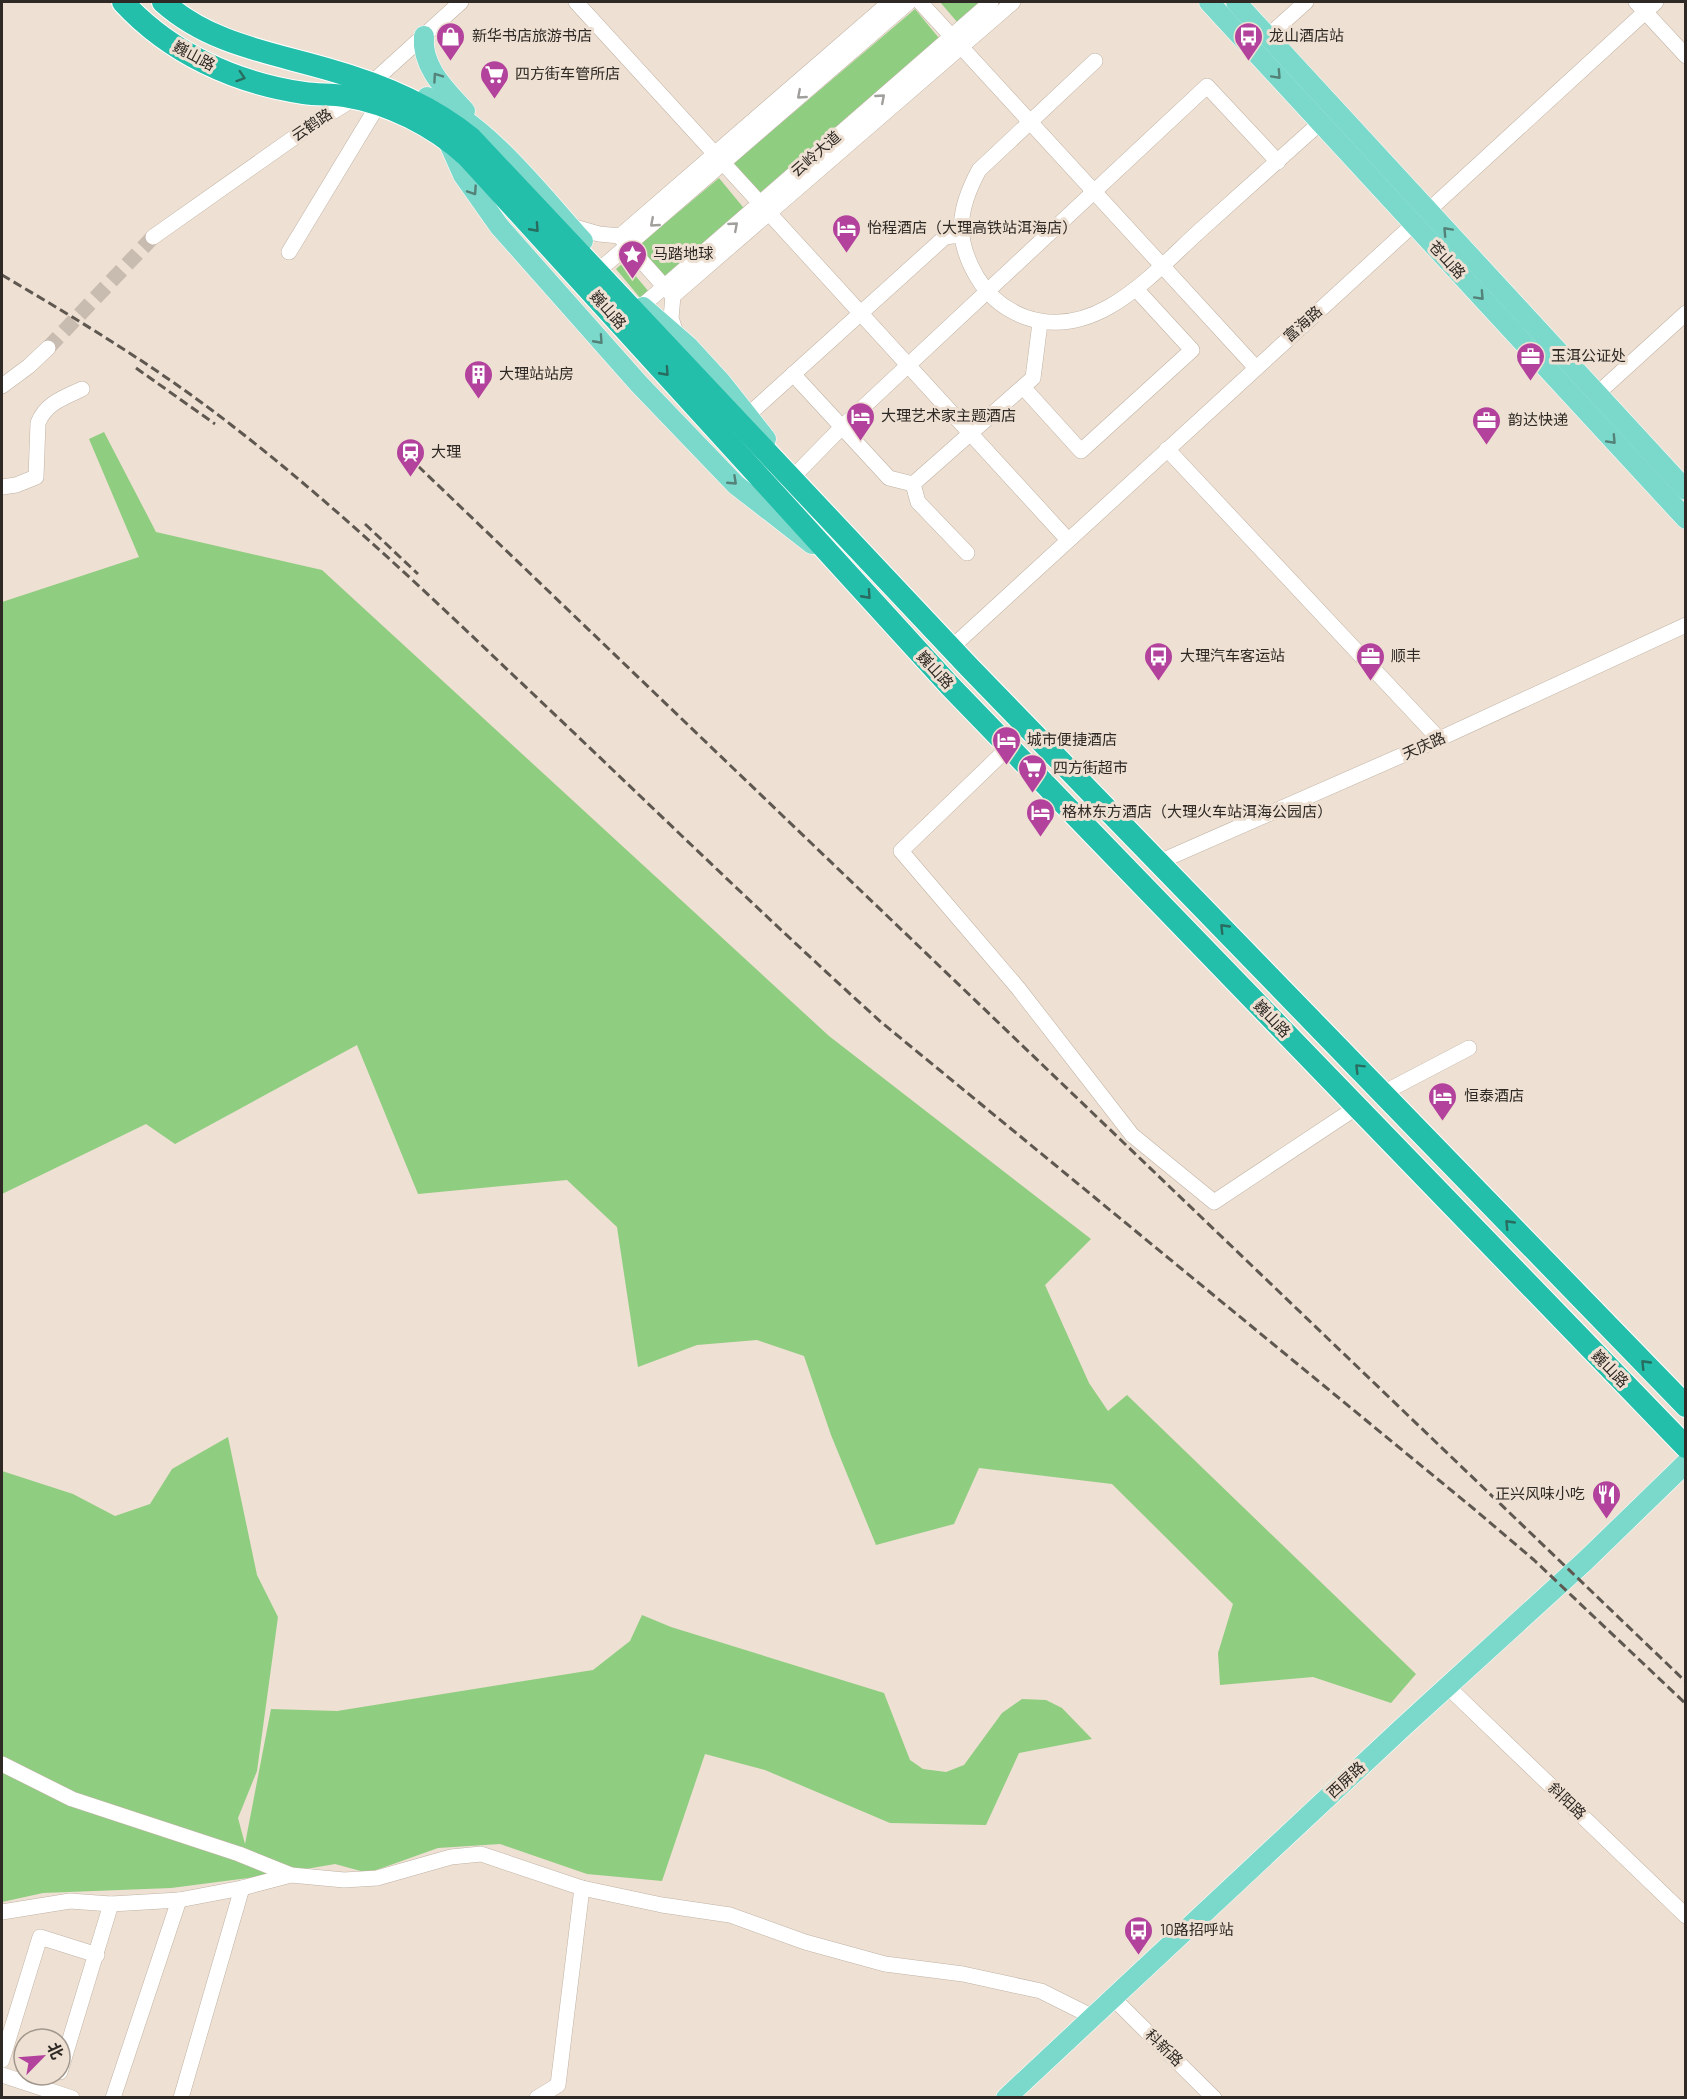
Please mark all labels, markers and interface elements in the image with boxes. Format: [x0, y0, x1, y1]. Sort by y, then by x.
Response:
shop icon: 新华书店旅游书店 [435, 20, 467, 62]
bus stop icon: 龙山酒店站 [1232, 20, 1264, 62]
place label: 新华书店旅游书店 [472, 26, 592, 44]
place label: 龙山酒店站 [1269, 26, 1344, 44]
street label: 巍山路 [170, 37, 219, 74]
supermarket icon: 四方街车管所店 [478, 58, 510, 100]
place label: 四方街车管所店 [515, 64, 620, 82]
one-way arrow [1270, 69, 1281, 79]
one-way arrow [235, 70, 246, 82]
one-way arrow [433, 73, 444, 84]
one-way arrow [797, 88, 808, 99]
one-way arrow [874, 94, 884, 105]
street label: 云鹤路 [288, 104, 335, 144]
street label: 云岭大道 [787, 127, 844, 180]
one-way arrow [466, 184, 477, 195]
hotel icon: 怡程酒店（大理高铁站洱海店） [830, 212, 862, 254]
one-way arrow [650, 216, 661, 227]
place label: 怡程酒店（大理高铁站洱海店） [867, 218, 1077, 236]
one-way arrow [528, 221, 539, 232]
one-way arrow [727, 222, 737, 233]
one-way arrow [1443, 227, 1454, 238]
street label: 苍山路 [1426, 237, 1470, 282]
place icon: 马踏地球 [616, 238, 648, 280]
place label: 马踏地球 [653, 244, 714, 262]
street label: 巍山路 [587, 287, 630, 332]
one-way arrow [1473, 289, 1484, 300]
street label: 富海路 [1280, 302, 1325, 345]
one-way arrow [592, 333, 603, 344]
office icon: 玉洱公证处 [1514, 340, 1546, 382]
place label: 玉洱公证处 [1551, 346, 1626, 364]
building icon: 大理站站房 [462, 358, 494, 400]
place label: 大理站站房 [499, 364, 574, 382]
one-way arrow [658, 366, 669, 376]
hotel icon: 大理艺术家主题酒店 [844, 400, 876, 442]
office icon: 韵达快递 [1471, 404, 1503, 446]
place label: 大理艺术家主题酒店 [881, 406, 1016, 424]
place label: 韵达快递 [1508, 410, 1568, 428]
one-way arrow [1605, 433, 1616, 443]
station icon: 大理 [394, 436, 426, 478]
place label: 大理 [431, 442, 461, 460]
one-way arrow [725, 474, 736, 485]
one-way arrow [860, 588, 871, 599]
bus stop icon: 大理汽车客运站 [1143, 640, 1175, 682]
office icon: 顺丰 [1354, 640, 1386, 682]
place label: 大理汽车客运站 [1180, 646, 1285, 664]
place label: 顺丰 [1391, 646, 1421, 664]
street label: 巍山路 [914, 647, 958, 692]
hotel icon: 城市便捷酒店 [990, 724, 1022, 766]
street label: 天庆路 [1399, 728, 1448, 762]
place label: 城市便捷酒店 [1027, 730, 1117, 748]
supermarket icon: 四方街超市 [1016, 752, 1048, 794]
place label: 四方街超市 [1053, 758, 1128, 776]
hotel icon: 格林东方酒店（大理火车站洱海公园店） [1025, 796, 1057, 838]
place label: 格林东方酒店（大理火车站洱海公园店） [1062, 802, 1332, 820]
one-way arrow [1220, 925, 1231, 936]
street label: 巍山路 [1251, 996, 1295, 1041]
one-way arrow [1356, 1065, 1367, 1076]
hotel icon: 恒泰酒店 [1427, 1080, 1459, 1122]
place label: 恒泰酒店 [1464, 1086, 1524, 1104]
one-way arrow [1506, 1220, 1517, 1231]
street label: 巍山路 [1589, 1346, 1633, 1391]
one-way arrow [1641, 1360, 1652, 1371]
restaurant icon: 正兴风味小吃 [1590, 1478, 1622, 1520]
place label: 正兴风味小吃 [1495, 1484, 1585, 1502]
street label: 西屏路 [1323, 1757, 1368, 1801]
street label: 斜阳路 [1545, 1778, 1590, 1822]
bus stop icon: 10路招呼站 [1123, 1914, 1155, 1956]
place label: 10路招呼站 [1160, 1920, 1234, 1938]
street label: 科新路 [1142, 2025, 1187, 2069]
north arrow [12, 2027, 72, 2087]
text: 北 [44, 2039, 68, 2062]

